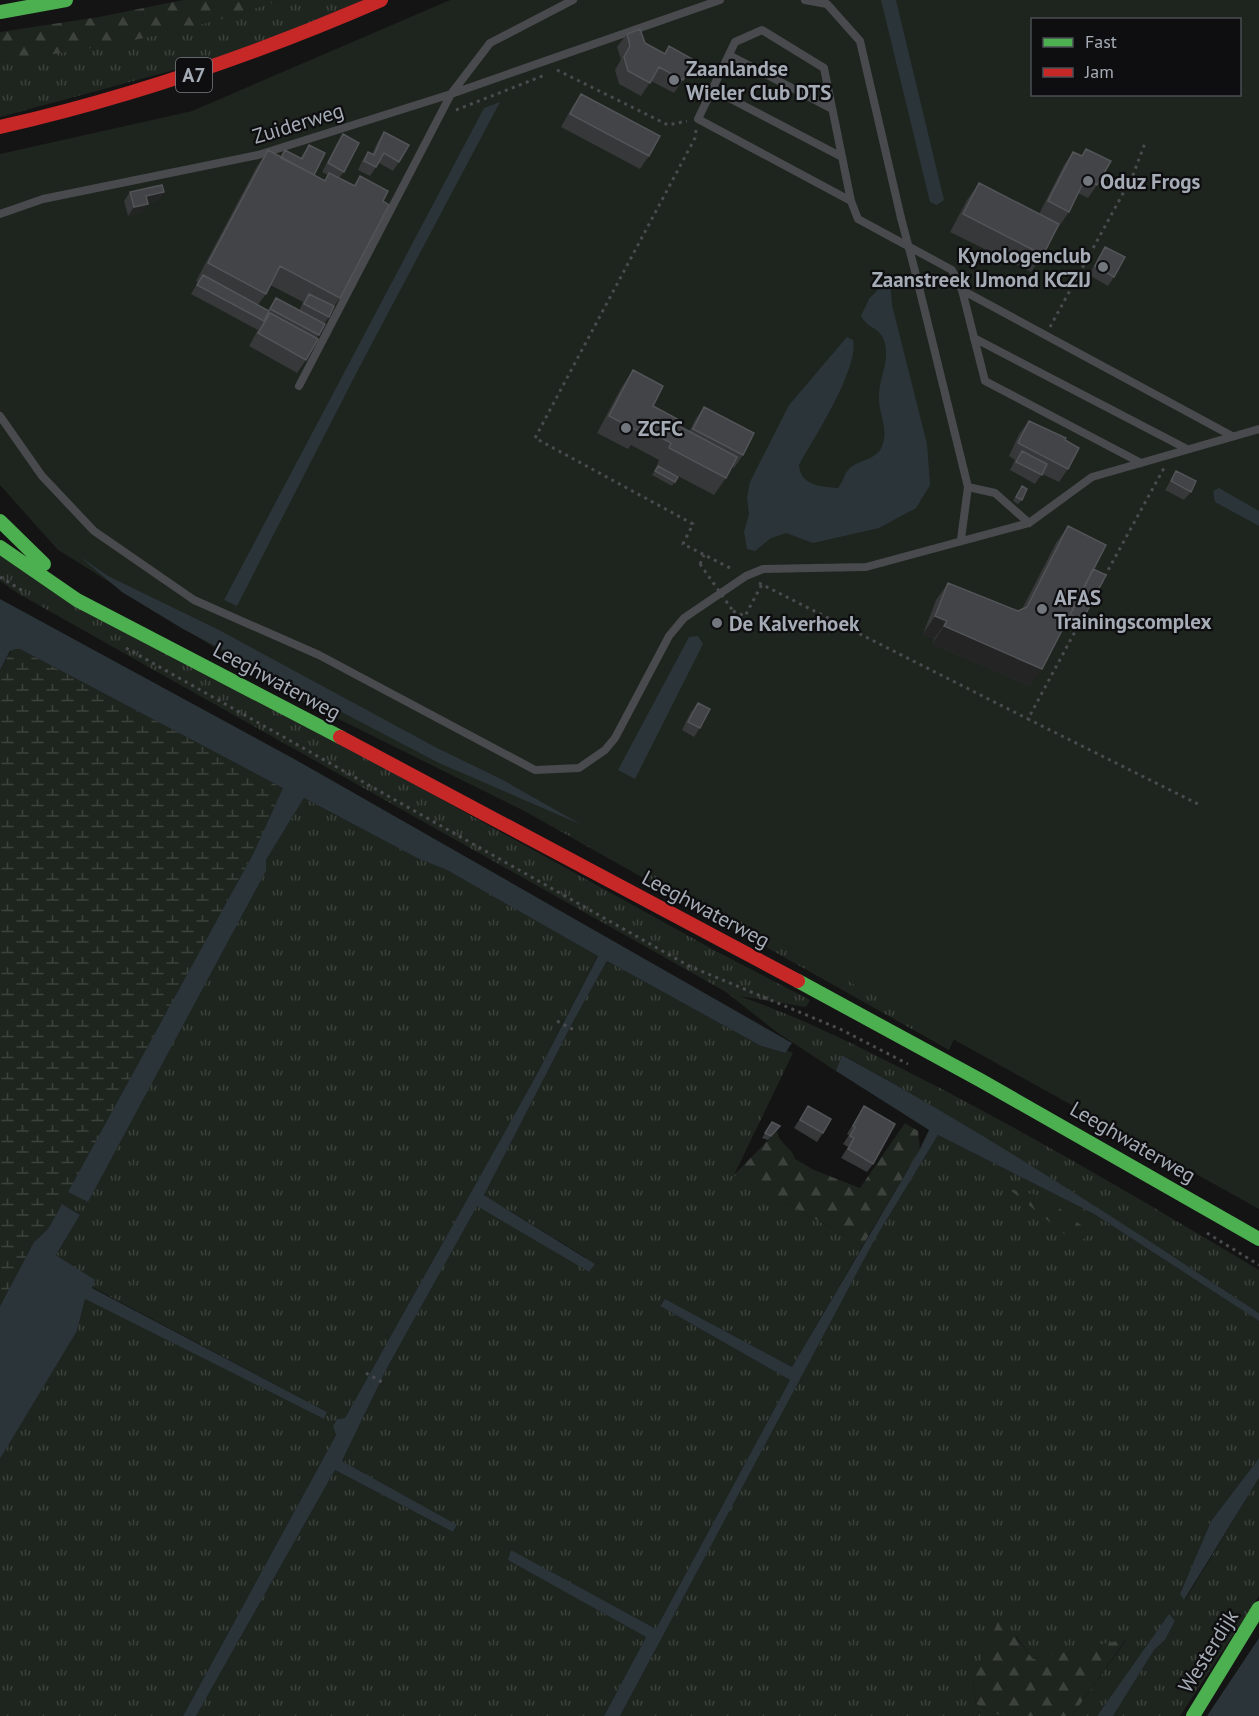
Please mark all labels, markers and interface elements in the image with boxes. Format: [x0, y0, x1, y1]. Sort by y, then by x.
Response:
legend [1031, 18, 1241, 96]
text: Fast [1085, 30, 1117, 53]
place label: Zaanlandse Wieler Club DTS [686, 55, 831, 106]
road number: A7 [176, 58, 212, 92]
text: Jam [1084, 60, 1114, 83]
marker: Zaanlandse Wieler Club DTS [667, 73, 681, 87]
street label: Zuiderweg [249, 96, 347, 150]
place label: Oduz Frogs [1100, 168, 1201, 195]
marker: Oduz Frogs [1081, 174, 1095, 188]
place label: Kynologenclub Zaanstreek IJmond KCZIJ [872, 242, 1091, 293]
marker: Kynologenclub Zaanstreek IJmond KCZIJ [1096, 260, 1110, 274]
place label: ZCFC [638, 415, 683, 442]
marker: ZCFC [619, 421, 633, 435]
place label: AFAS Trainingscomplex [1054, 584, 1212, 635]
marker: AFAS Trainingscomplex [1035, 602, 1049, 616]
place label: De Kalverhoek [729, 610, 860, 637]
marker: De Kalverhoek [710, 616, 724, 630]
street label: Leeghwaterweg [209, 636, 345, 726]
street label: Leeghwaterweg [638, 864, 774, 954]
street label: Leeghwaterweg [1065, 1095, 1201, 1189]
street label: Westerdijk [1172, 1604, 1244, 1698]

